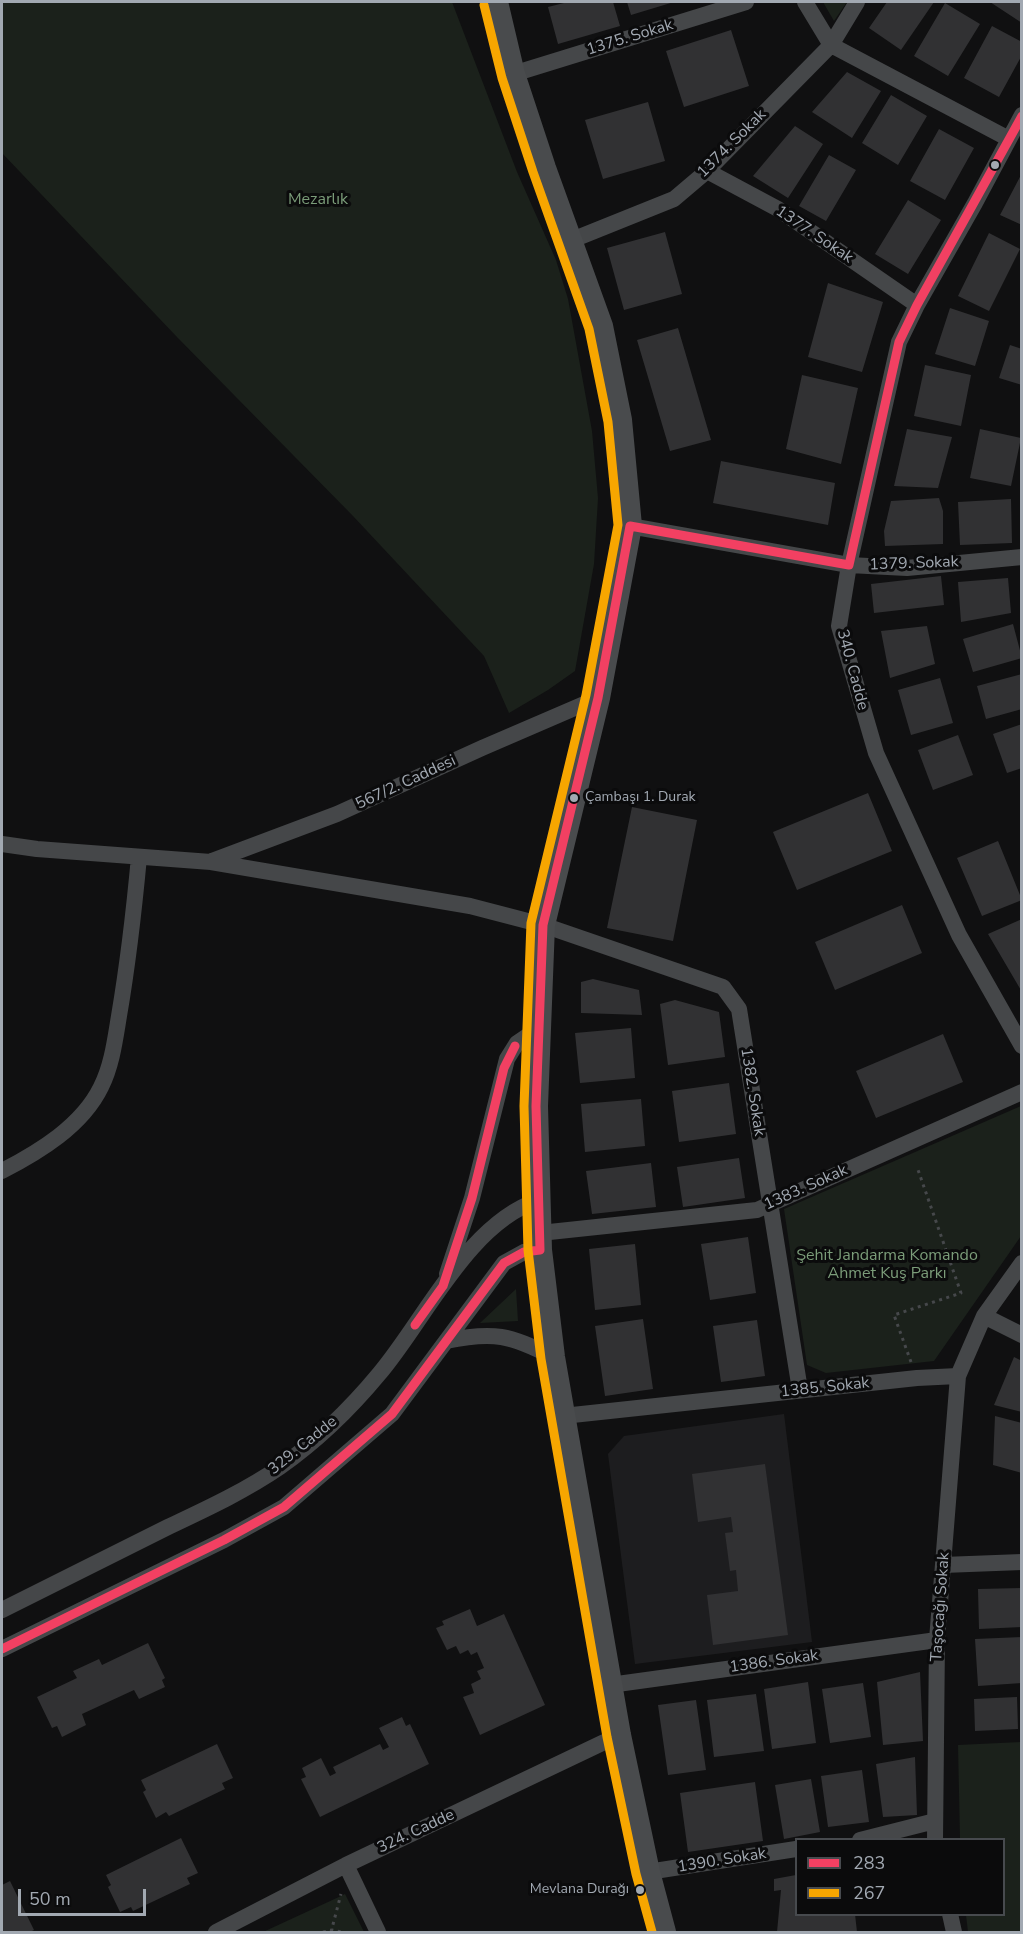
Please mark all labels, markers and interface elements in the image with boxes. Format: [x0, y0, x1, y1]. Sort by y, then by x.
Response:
street label: 1375. Sokak [584, 16, 676, 60]
street label: 1374. Sokak [694, 106, 770, 182]
unlabelled marker [989, 159, 1001, 171]
park label: Mezarlık [288, 190, 348, 210]
street label: 1377. Sokak [772, 202, 856, 268]
street label: 1379. Sokak [869, 553, 959, 575]
street label: 340. Cadde [832, 628, 872, 712]
street label: 567/2. Caddesi [353, 751, 459, 815]
place label: Çambaşı 1. Durak [585, 790, 696, 806]
marker: Çambaşı 1. Durak [568, 792, 580, 804]
street label: 1382. Sokak [736, 1046, 768, 1138]
street label: 1383. Sokak [761, 1161, 851, 1215]
park label: Şehit Jandarma Komando Ahmet Kuş Parkı [796, 1246, 978, 1284]
street label: 1385. Sokak [780, 1374, 870, 1402]
street label: 329. Cadde [265, 1413, 341, 1479]
street label: Taşocağı Sokak [928, 1552, 954, 1662]
street label: 1386. Sokak [728, 1646, 820, 1678]
street label: 324. Cadde [374, 1806, 458, 1858]
legend [795, 1838, 1005, 1916]
street label: 1390. Sokak [676, 1845, 768, 1877]
text: 283 [853, 1851, 885, 1875]
scale bar [21, 1877, 148, 1915]
text: 267 [853, 1881, 885, 1905]
place label: Mevlana Durağı [530, 1882, 629, 1898]
marker: Mevlana Durağı [634, 1884, 646, 1896]
text: 50 m [29, 1887, 71, 1911]

